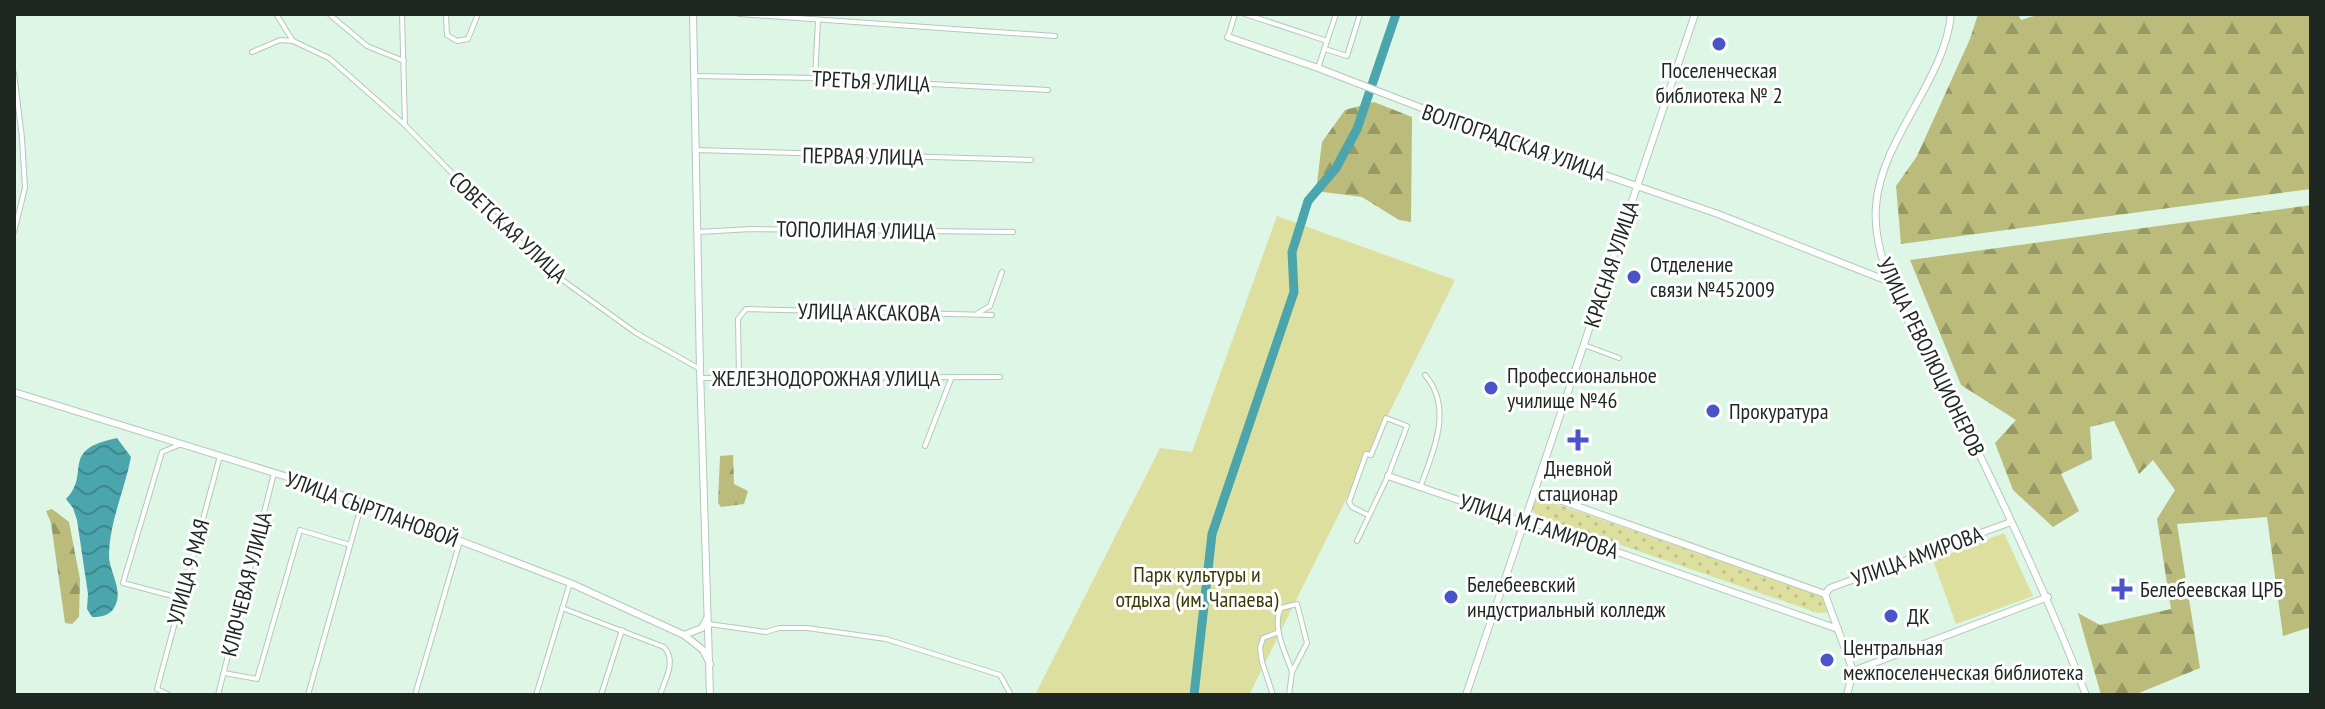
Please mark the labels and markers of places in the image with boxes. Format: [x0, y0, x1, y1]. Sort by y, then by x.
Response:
marker: Поселенческая библиотека № 2 [1710, 35, 1728, 53]
place label: Поселенческая библиотека № 2 [1655, 56, 1783, 109]
place label: Отделение связи №452009 [1650, 250, 1775, 303]
marker: Отделение связи №452009 [1625, 268, 1643, 286]
place label: Профессиональное училище №46 [1507, 361, 1657, 414]
marker: Профессиональное училище №46 [1482, 379, 1500, 397]
place label: Прокуратура [1729, 397, 1828, 425]
marker: Прокуратура [1704, 402, 1722, 420]
marker: Дневной стационар [1567, 429, 1589, 451]
place label: Дневной стационар [1538, 454, 1618, 507]
place label: Белебеевский индустриальный колледж [1467, 570, 1666, 623]
place label: Белебеевская ЦРБ [2140, 575, 2283, 603]
marker: Белебеевская ЦРБ [2111, 578, 2133, 600]
marker: Белебеевский индустриальный колледж [1442, 588, 1460, 606]
place label: ДК [1907, 602, 1930, 630]
marker: ДК [1882, 607, 1900, 625]
place label: Центральная межпоселенческая библиотека [1843, 633, 2084, 686]
marker: Центральная межпоселенческая библиотека [1818, 651, 1836, 669]

